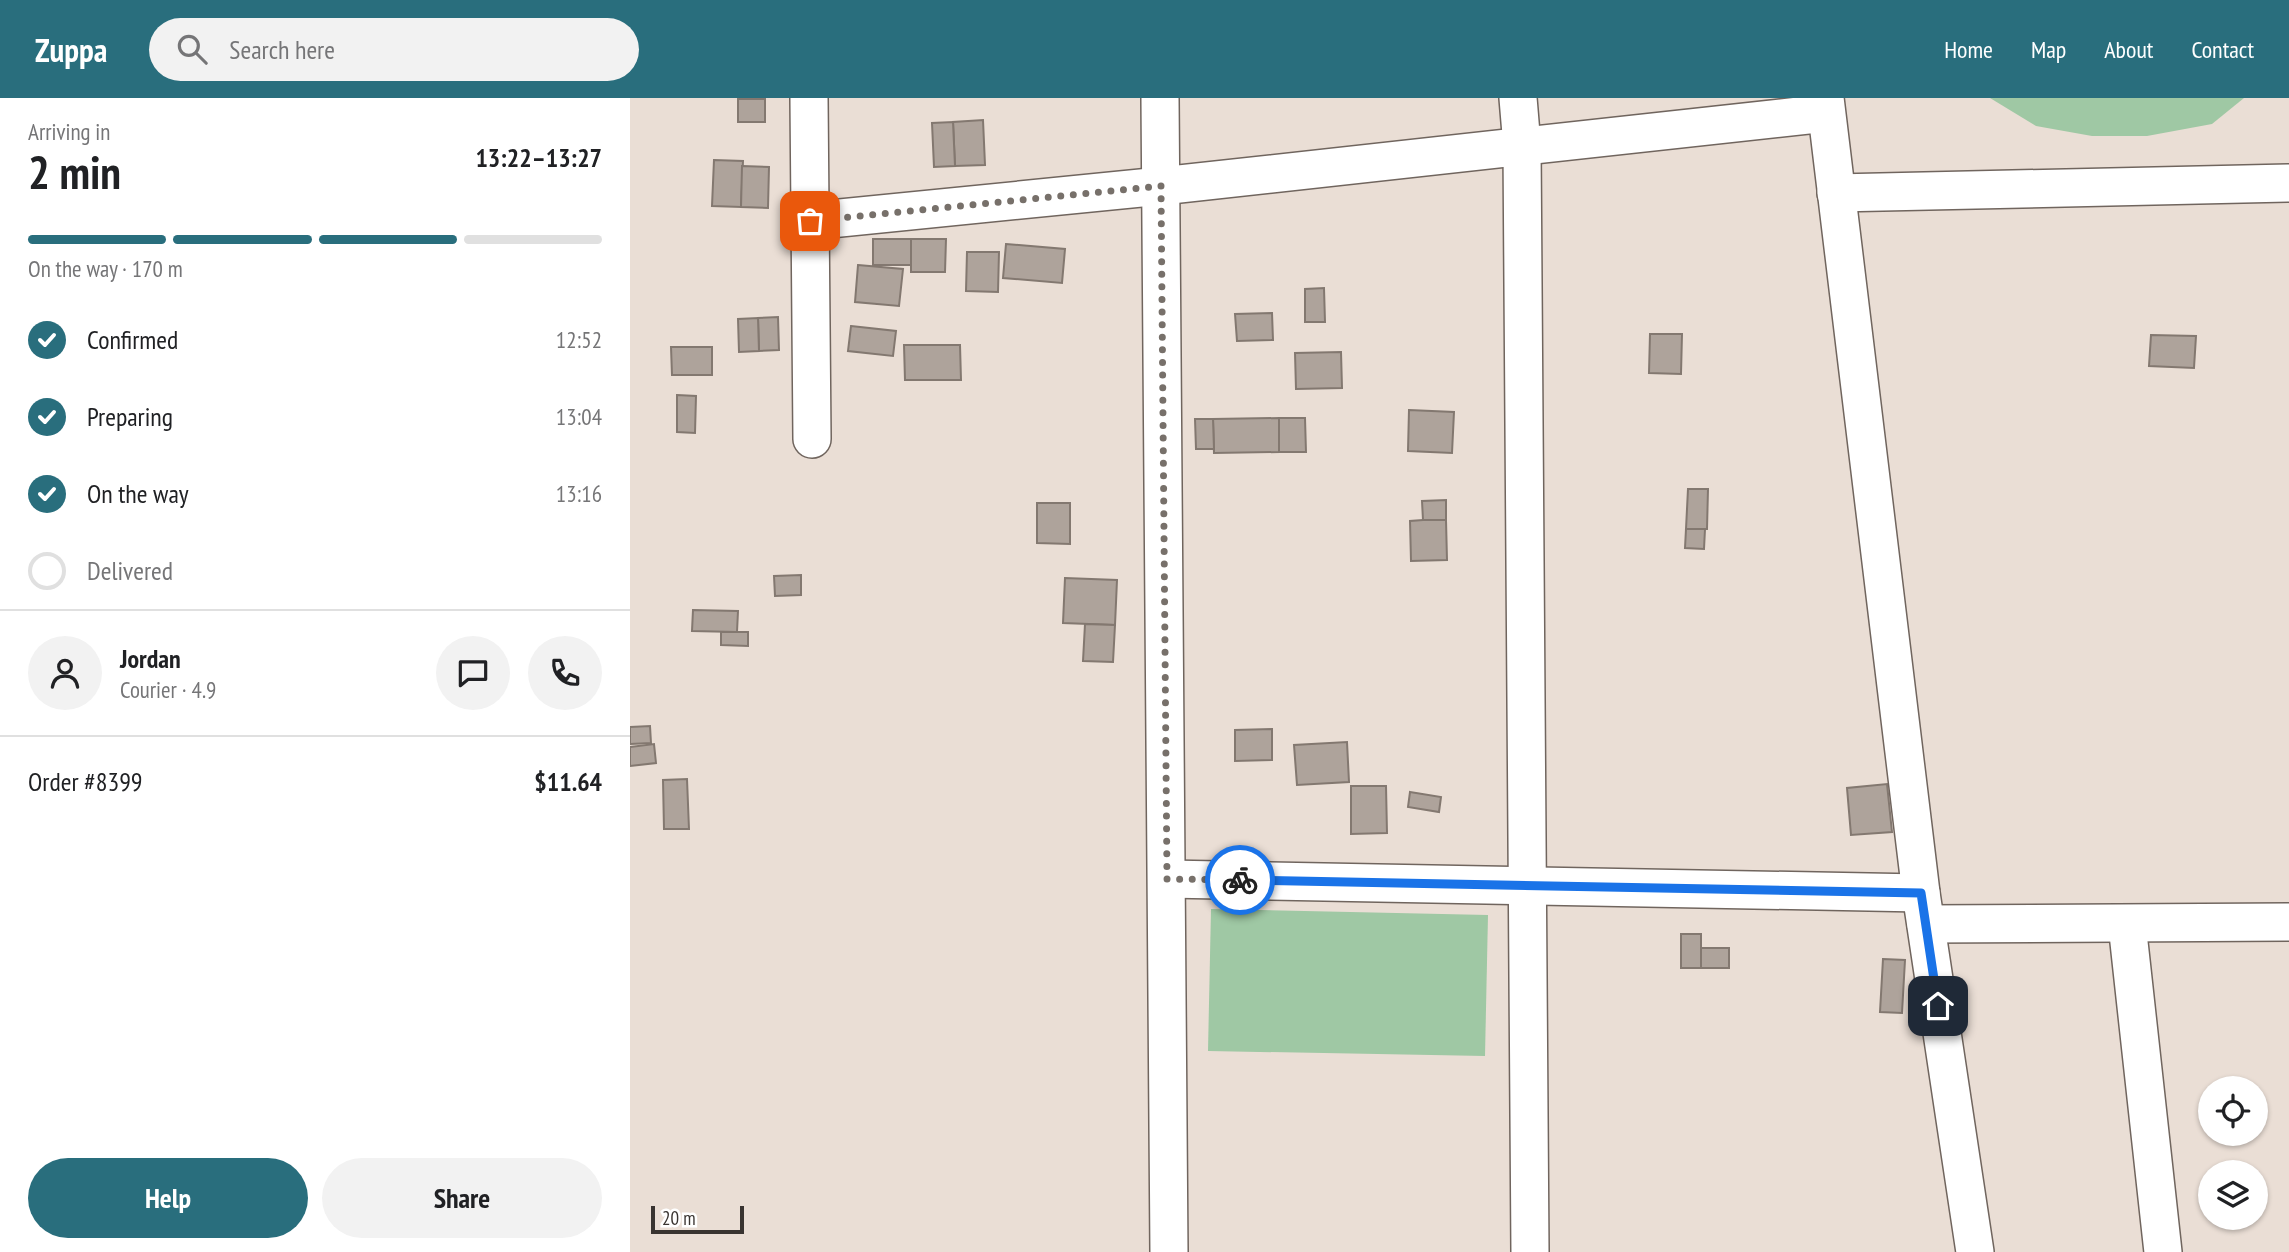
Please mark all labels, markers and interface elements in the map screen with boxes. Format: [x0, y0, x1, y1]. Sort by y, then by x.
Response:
search box [149, 18, 639, 81]
text: Zuppa [35, 28, 107, 71]
icon: search [173, 30, 211, 68]
text: Search here [229, 33, 335, 66]
text: Home [1944, 34, 1993, 65]
text: Map [2031, 34, 2066, 65]
text: About [2104, 34, 2153, 65]
text: Contact [2191, 34, 2254, 65]
text: Arriving in [28, 117, 110, 146]
text: 13:22–13:27 [475, 141, 602, 174]
text: 2 min [28, 142, 121, 202]
pin [780, 191, 840, 251]
icon: bag [791, 202, 829, 240]
text: On the way · 170 m [28, 254, 183, 283]
icon: check [28, 321, 66, 359]
text: Confirmed [87, 323, 178, 356]
text: 12:52 [556, 325, 602, 354]
icon: check [28, 398, 66, 436]
text: Preparing [87, 400, 173, 433]
text: 13:04 [556, 402, 602, 431]
icon: check [28, 475, 66, 513]
text: On the way [87, 477, 189, 510]
text: 13:16 [556, 479, 602, 508]
text: Delivered [87, 554, 173, 587]
button: person [28, 636, 102, 710]
button: chat [436, 636, 510, 710]
button: phone [528, 636, 602, 710]
text: Jordan [120, 642, 181, 675]
text: Courier · 4.9 [120, 675, 216, 704]
text: Order #8399 [28, 765, 143, 798]
text: $11.64 [534, 765, 602, 798]
courier [1205, 845, 1275, 915]
icon: bike [1221, 861, 1259, 899]
pin [1908, 976, 1968, 1036]
icon: home [1919, 987, 1957, 1025]
map controls [2198, 1076, 2268, 1230]
button: locate [2198, 1076, 2268, 1146]
button: Help [28, 1158, 308, 1238]
button: Share [322, 1158, 602, 1238]
button: layers [2198, 1160, 2268, 1230]
scale bar [651, 1203, 744, 1235]
text: 20 m [662, 1206, 696, 1230]

